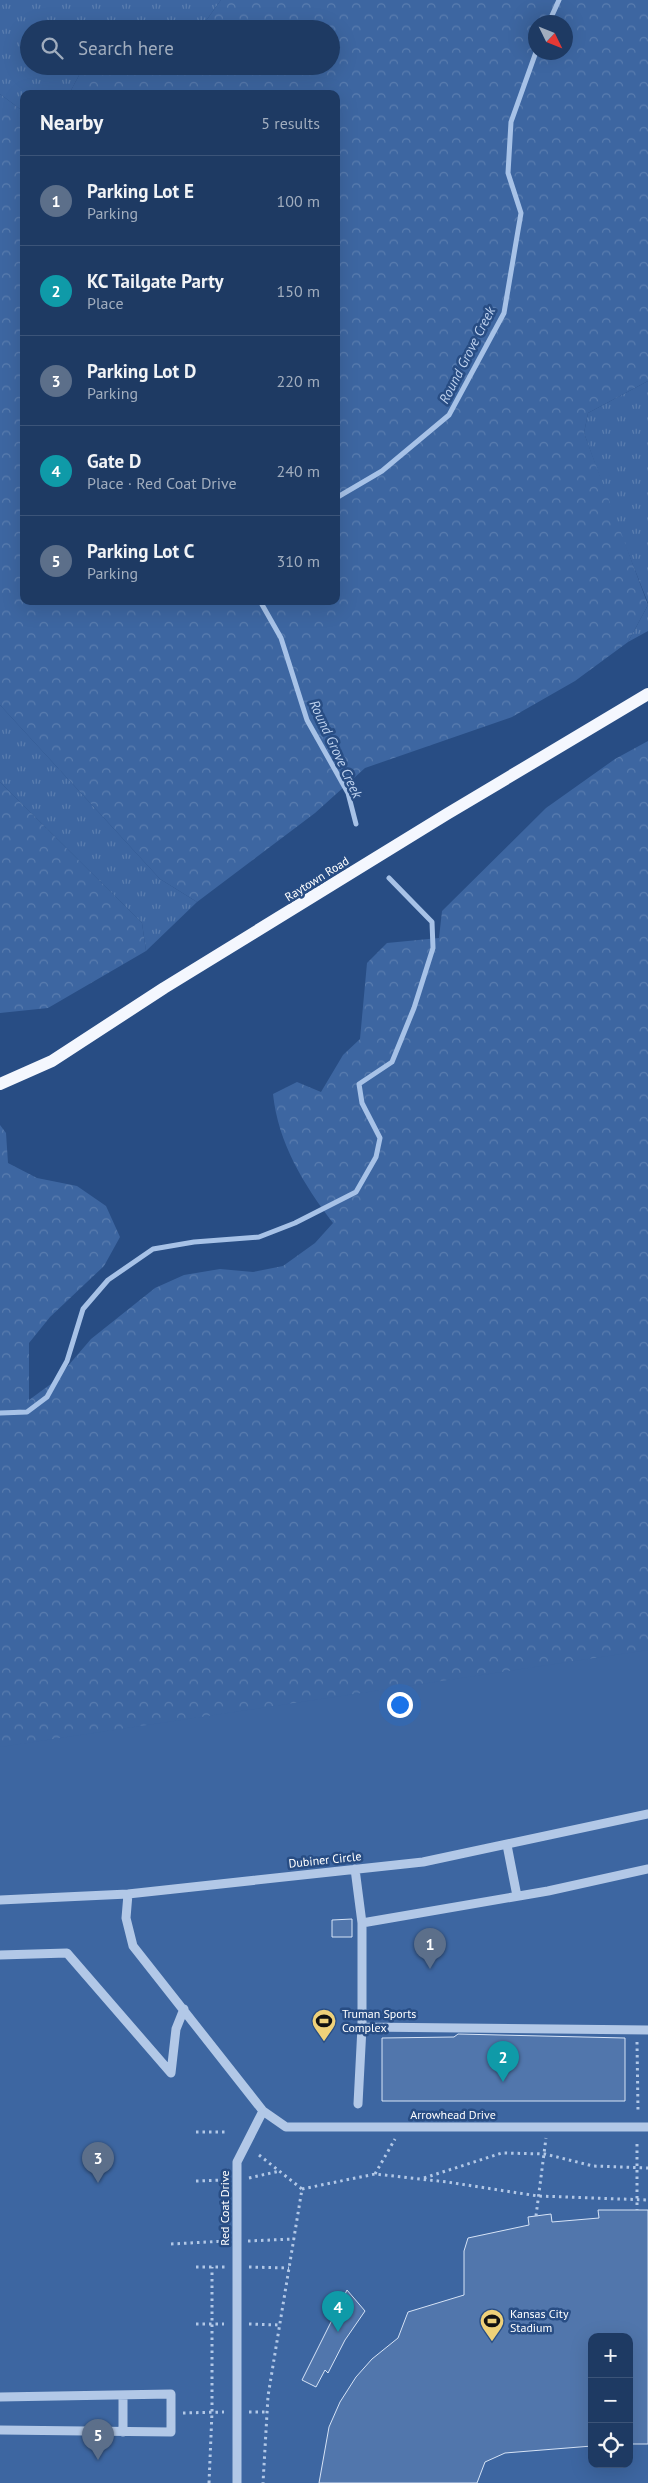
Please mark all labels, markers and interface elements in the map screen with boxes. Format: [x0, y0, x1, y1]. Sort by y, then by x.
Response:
north arrow [528, 15, 573, 60]
search box [20, 20, 340, 75]
icon: search [38, 34, 66, 62]
text: Search here [78, 36, 174, 60]
text: Nearby [40, 109, 103, 136]
text: 5 results [261, 113, 320, 133]
text: Parking Lot E [87, 179, 194, 203]
text: 1 [51, 191, 61, 211]
text: 100 m [277, 191, 320, 211]
text: Parking [87, 203, 138, 223]
text: KC Tailgate Party [87, 269, 224, 293]
text: 2 [51, 281, 61, 301]
text: 150 m [277, 281, 320, 301]
text: Place [87, 293, 124, 313]
water label: Round Grove Creek [435, 303, 499, 406]
text: Parking Lot D [87, 359, 196, 383]
text: 3 [51, 371, 61, 391]
text: 220 m [277, 371, 320, 391]
text: Parking [87, 383, 138, 403]
text: Gate D [87, 449, 141, 473]
text: 4 [51, 461, 61, 481]
text: 240 m [277, 461, 320, 481]
text: Place · Red Coat Drive [87, 473, 237, 493]
text: Parking Lot C [87, 539, 194, 563]
text: 5 [51, 551, 61, 571]
text: 310 m [277, 551, 320, 571]
text: Parking [87, 563, 138, 583]
water label: Round Grove Creek [305, 697, 367, 802]
street label: Raytown Road [282, 853, 352, 904]
your location [387, 1692, 413, 1718]
street label: Dubiner Circle [288, 1848, 362, 1871]
pin: 1 [414, 1928, 446, 1969]
place label: Truman Sports Complex [342, 2006, 416, 2035]
sports icon: Truman Sports Complex [311, 2008, 337, 2042]
pin: 2 [487, 2041, 519, 2082]
street label: Arrowhead Drive [410, 2107, 496, 2122]
pin: 3 [82, 2142, 114, 2183]
street label: Red Coat Drive [217, 2170, 232, 2246]
pin: 4 [322, 2291, 354, 2332]
place label: Kansas City Stadium [510, 2306, 569, 2335]
sports icon: Kansas City Stadium [479, 2308, 505, 2342]
map controls [588, 2333, 633, 2468]
button: + [588, 2333, 633, 2378]
button: − [588, 2378, 633, 2423]
pin: 5 [82, 2419, 114, 2460]
button: locate [588, 2423, 633, 2468]

